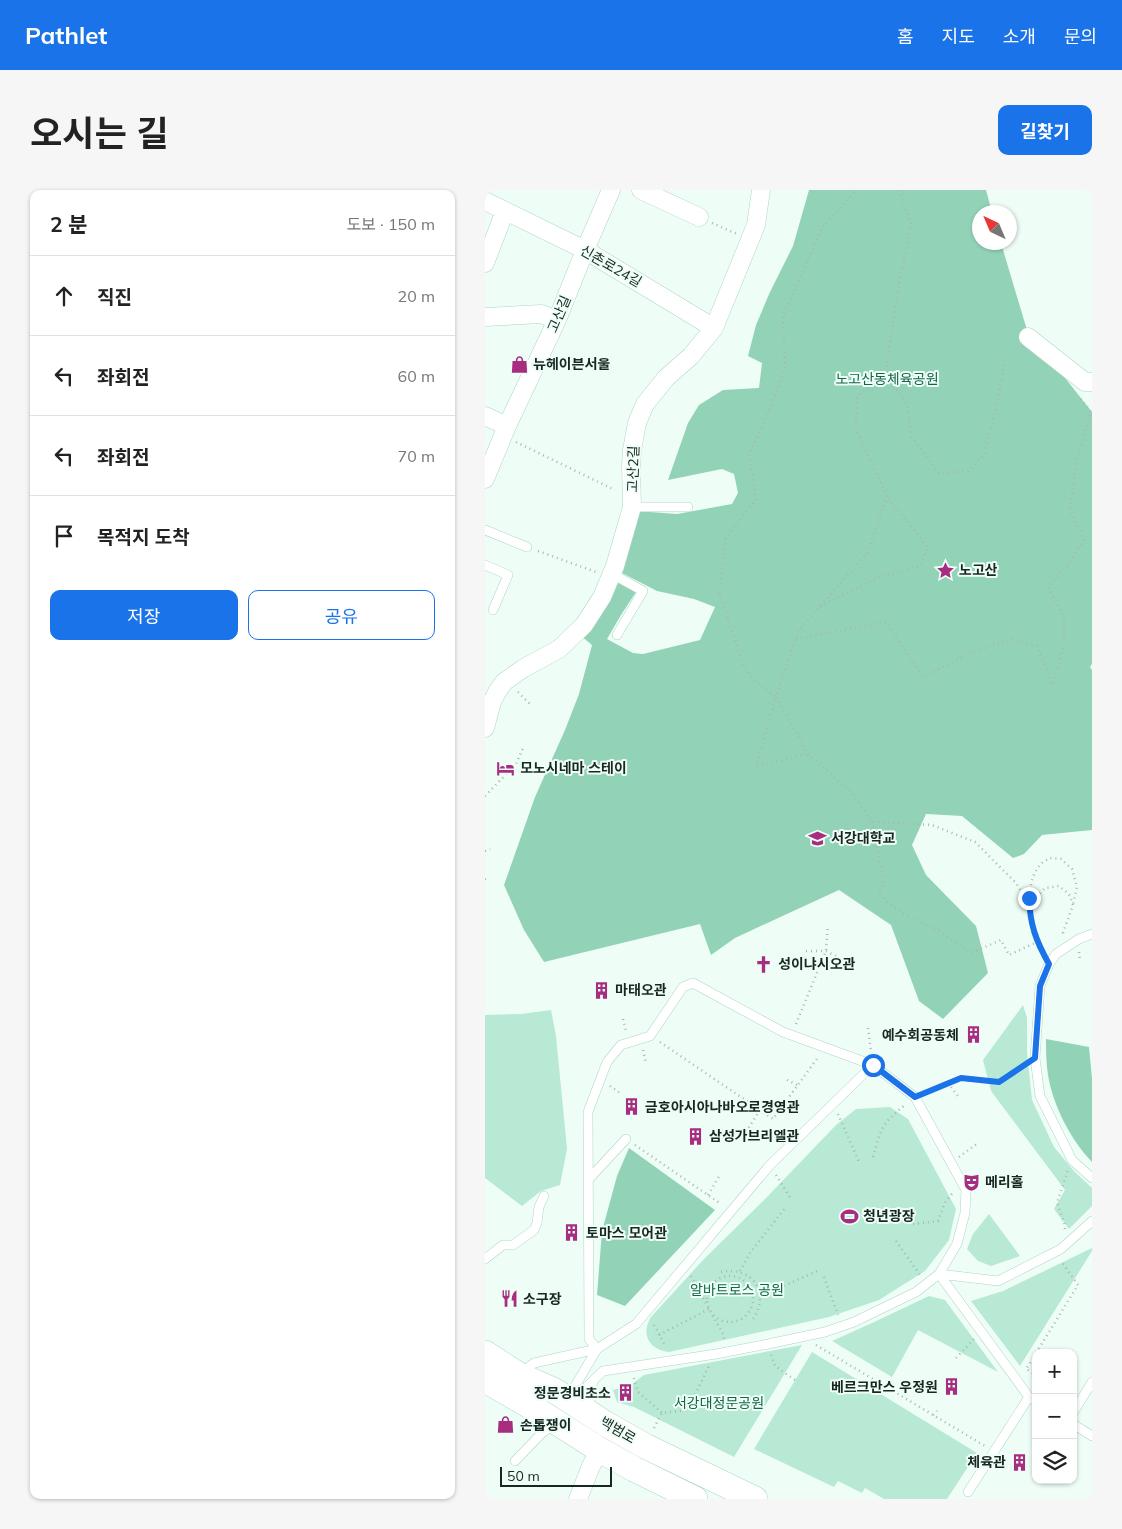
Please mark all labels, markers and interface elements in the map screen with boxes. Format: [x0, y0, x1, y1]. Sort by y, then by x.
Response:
text: Pathlet [25, 20, 107, 50]
text: 홈 [897, 25, 914, 48]
text: 지도 [942, 25, 975, 48]
text: 소개 [1003, 25, 1036, 48]
text: 문의 [1064, 25, 1097, 48]
button: 길찾기 [998, 105, 1092, 155]
text: 오시는 길 [30, 111, 168, 155]
north arrow [972, 205, 1017, 250]
text: 2 분 [50, 211, 88, 237]
text: 도보 · 150 m [346, 214, 435, 234]
street label: 신촌로24길 [577, 241, 645, 291]
icon: ahead [50, 282, 78, 310]
text: 직진 [97, 285, 132, 309]
text: 20 m [398, 286, 435, 306]
street label: 고산길 [543, 293, 575, 335]
shop icon: 뉴헤이븐서울 [509, 354, 529, 374]
place label: 뉴헤이븐서울 [533, 355, 610, 373]
icon: left [50, 362, 78, 390]
text: 좌회전 [97, 365, 149, 389]
text: 60 m [398, 366, 435, 386]
park label: 노고산동체육공원 [835, 370, 939, 388]
icon: left [50, 442, 78, 470]
text: 좌회전 [97, 445, 149, 469]
street label: 고산2길 [623, 445, 643, 493]
text: 70 m [398, 446, 435, 466]
icon: arrive [50, 522, 78, 550]
text: 목적지 도착 [97, 525, 190, 549]
place icon: 노고산 [935, 560, 955, 580]
place label: 노고산 [959, 561, 998, 579]
button: 저장 [50, 590, 238, 640]
button: 공유 [248, 590, 435, 640]
hotel icon: 모노시네마 스테이 [496, 758, 516, 778]
place label: 모노시네마 스테이 [520, 759, 627, 777]
school or university icon: 서강대학교 [807, 828, 827, 848]
place label: 서강대학교 [831, 829, 896, 847]
route end [1018, 887, 1041, 910]
church icon: 성이냐시오관 [754, 954, 774, 974]
place label: 성이냐시오관 [778, 955, 855, 973]
building icon: 마태오관 [591, 980, 611, 1000]
place label: 마태오관 [615, 981, 667, 999]
building icon: 예수회공동체 [963, 1025, 983, 1045]
place label: 예수회공동체 [882, 1026, 959, 1044]
route start [862, 1054, 885, 1077]
building icon: 금호아시아나바오로경영관 [621, 1097, 641, 1117]
place label: 금호아시아나바오로경영관 [645, 1098, 800, 1116]
building icon: 삼성가브리엘관 [685, 1126, 705, 1146]
place label: 삼성가브리엘관 [709, 1127, 799, 1145]
theatre icon: 메리홀 [961, 1172, 981, 1192]
place label: 메리홀 [985, 1173, 1024, 1191]
sports icon: 청년광장 [839, 1206, 859, 1226]
place label: 청년광장 [863, 1207, 915, 1225]
building icon: 토마스 모어관 [562, 1223, 582, 1243]
place label: 토마스 모어관 [586, 1224, 667, 1242]
park label: 알바트로스 공원 [690, 1281, 784, 1299]
restaurant icon: 소구장 [499, 1289, 519, 1309]
place label: 소구장 [523, 1290, 562, 1308]
map controls [1032, 1349, 1077, 1484]
button: + [1032, 1349, 1077, 1394]
building icon: 베르크만스 우정원 [942, 1377, 962, 1397]
place label: 베르크만스 우정원 [831, 1378, 938, 1396]
building icon: 정문경비초소 [615, 1383, 635, 1403]
place label: 정문경비초소 [534, 1384, 611, 1402]
park label: 서강대정문공원 [674, 1394, 764, 1412]
button: − [1032, 1394, 1077, 1439]
street label: 백범로 [597, 1413, 639, 1448]
shop icon: 손톱쟁이 [496, 1415, 516, 1435]
place label: 손톱쟁이 [520, 1416, 572, 1434]
button: layers [1032, 1439, 1077, 1484]
building icon: 체육관 [1010, 1452, 1030, 1472]
place label: 체육관 [967, 1453, 1006, 1471]
scale bar [500, 1464, 613, 1487]
text: 50 m [507, 1467, 540, 1485]

